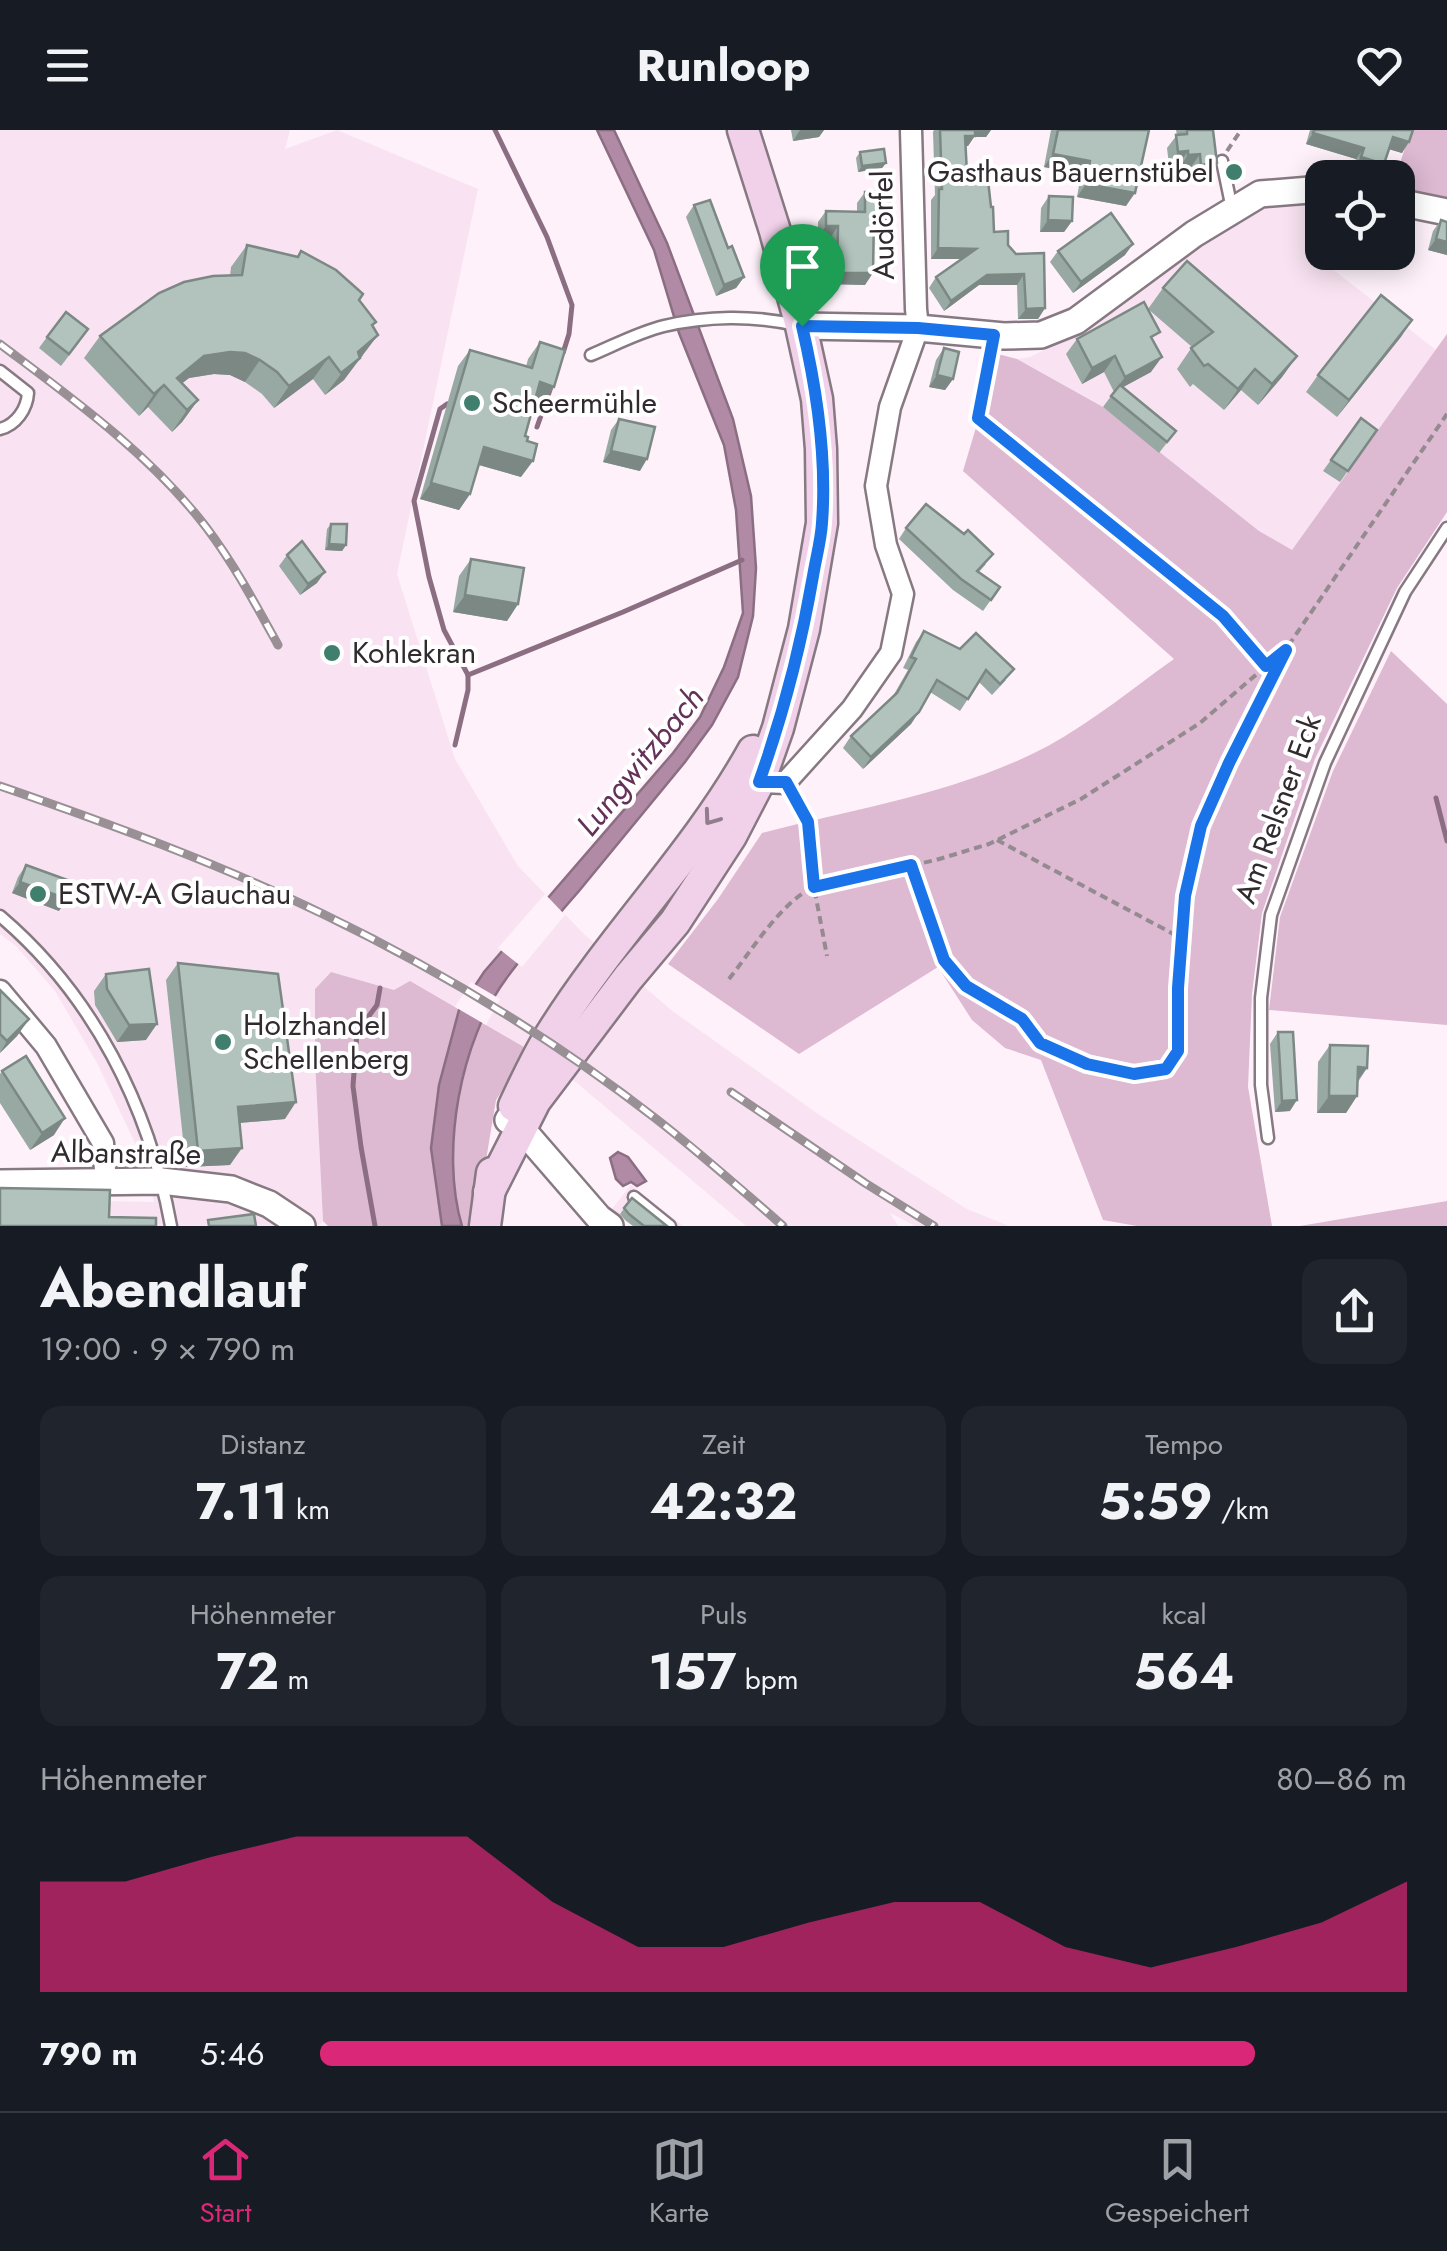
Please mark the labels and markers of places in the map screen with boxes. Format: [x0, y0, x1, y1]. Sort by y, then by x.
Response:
place label: Gasthaus Bauernstübel [927, 150, 1214, 193]
marker: Gasthaus Bauernstübel [1223, 161, 1245, 183]
pin [760, 224, 845, 327]
place label: Scheermühle [492, 381, 657, 424]
marker: Scheermühle [461, 392, 483, 414]
place label: Kohlekran [352, 631, 476, 674]
marker: Kohlekran [321, 642, 343, 664]
place label: ESTW-A Glauchau [58, 872, 291, 915]
marker: ESTW-A Glauchau [27, 883, 49, 905]
place label: Holzhandel Schellenberg [243, 1003, 409, 1080]
marker: Holzhandel Schellenberg [212, 1031, 234, 1053]

